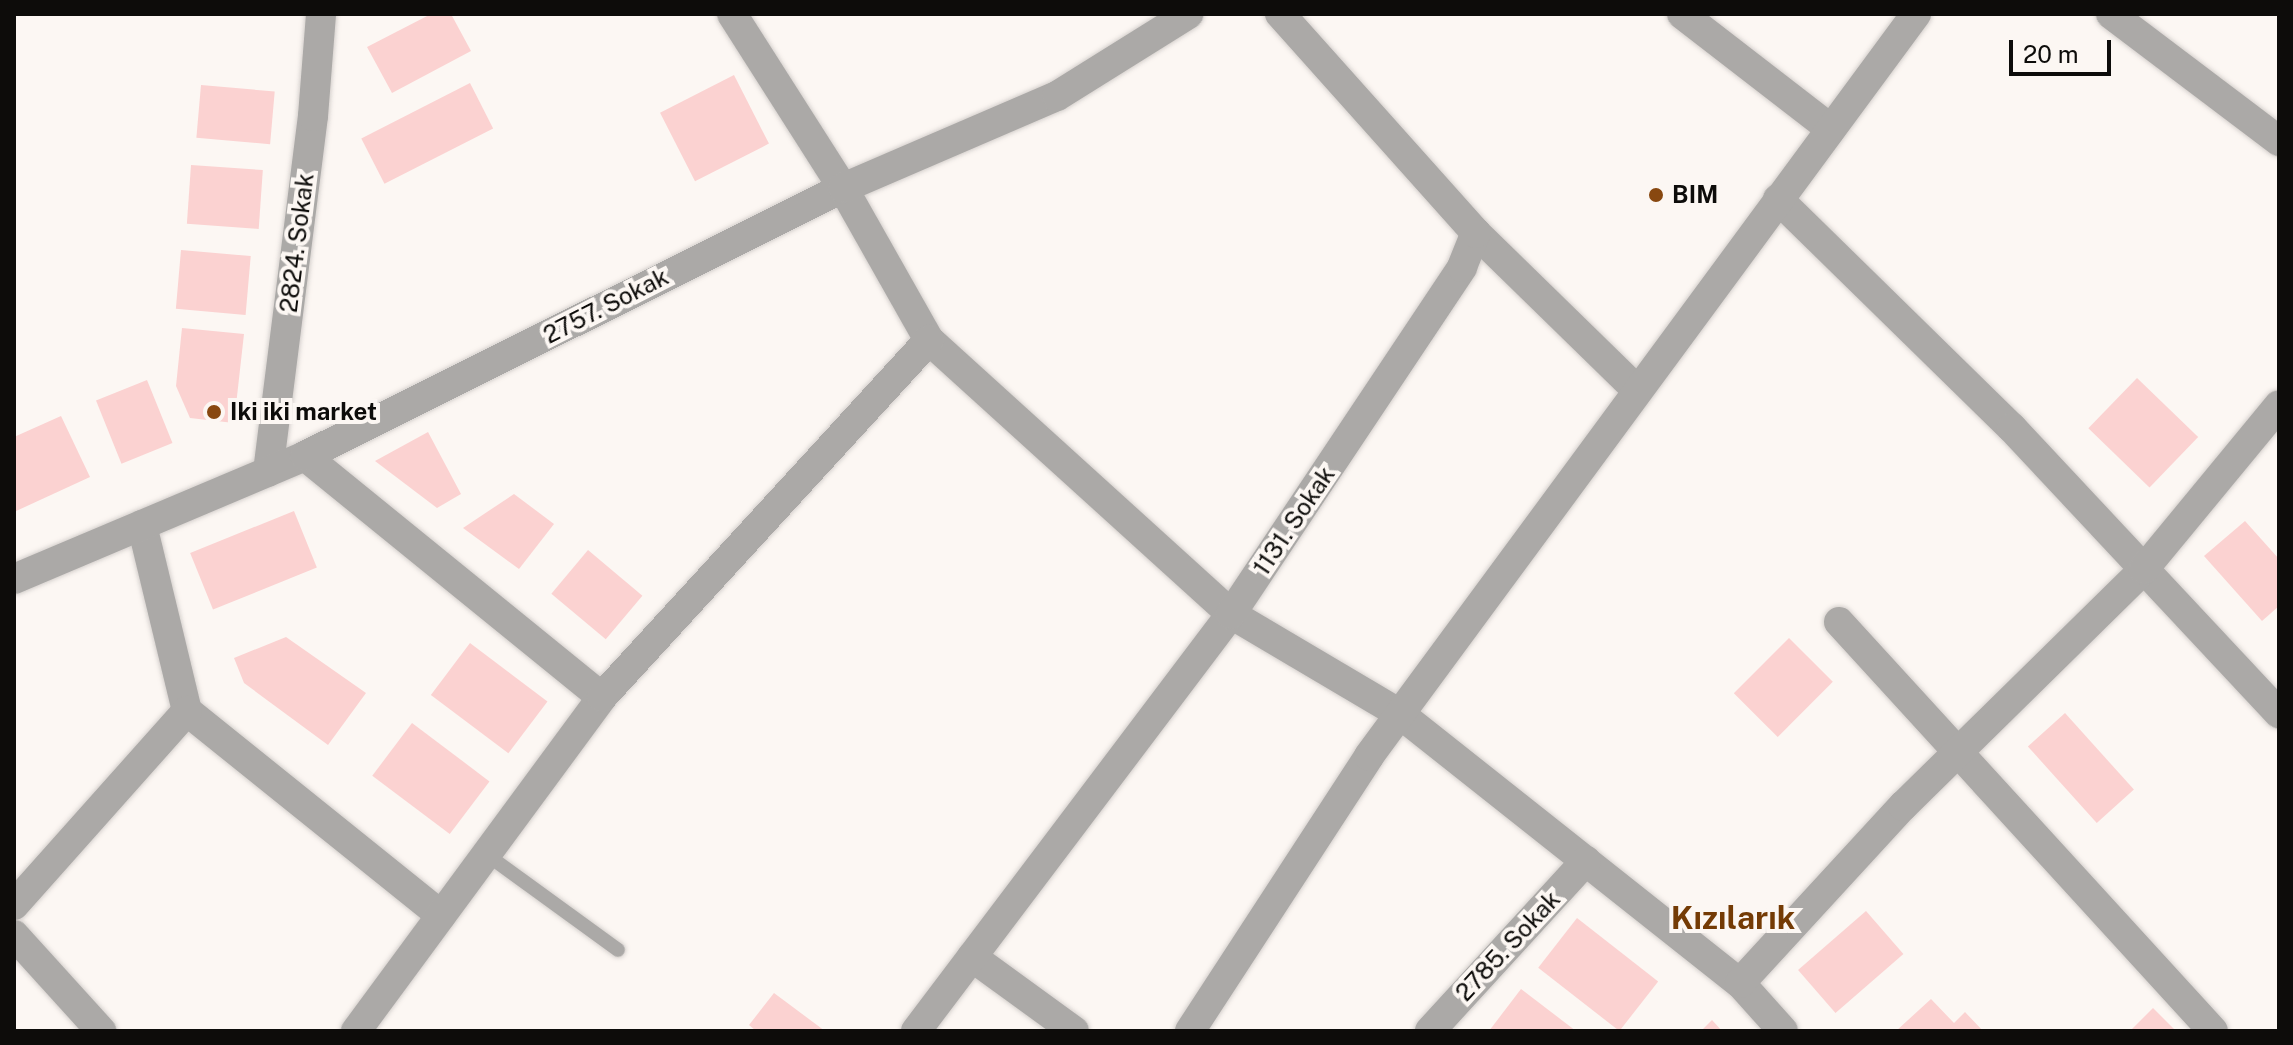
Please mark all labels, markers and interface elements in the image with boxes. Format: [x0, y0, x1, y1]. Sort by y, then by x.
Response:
scale bar [2013, 24, 2115, 74]
text: 20 m [2023, 40, 2079, 68]
street label: 2824. Sokak [274, 172, 320, 314]
place label: BIM [1672, 181, 1718, 209]
marker: BIM [1647, 186, 1665, 204]
street label: 2757. Sokak [539, 262, 673, 350]
place label: Iki iki market [230, 398, 377, 426]
marker: Iki iki market [205, 403, 223, 421]
street label: 1131. Sokak [1247, 461, 1341, 581]
street label: 2785. Sokak [1450, 885, 1566, 1007]
district label: Kızılarık [1671, 899, 1795, 937]

